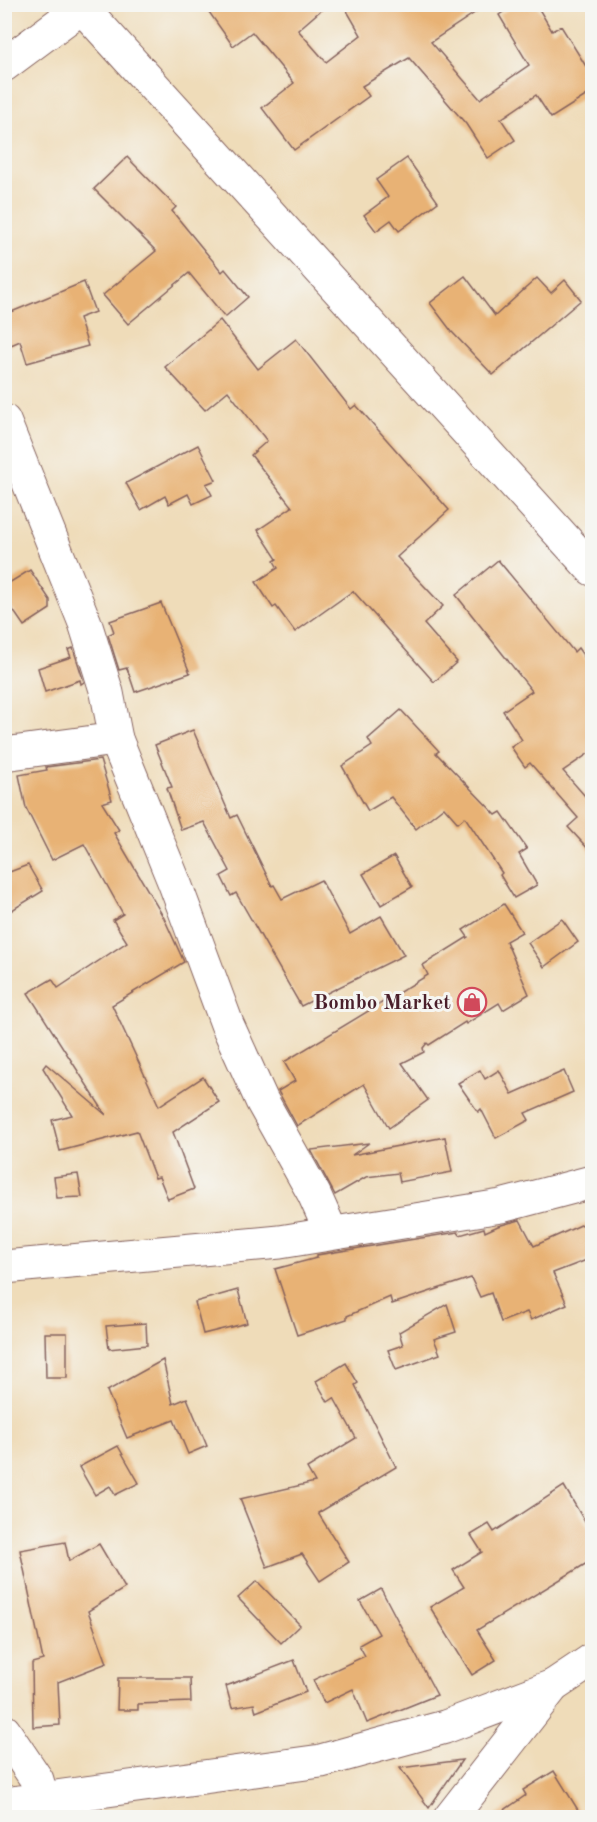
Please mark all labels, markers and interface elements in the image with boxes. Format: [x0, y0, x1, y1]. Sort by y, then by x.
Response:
shop icon: Bombo Market [456, 986, 488, 1018]
place label: Bombo Market [313, 993, 451, 1014]

